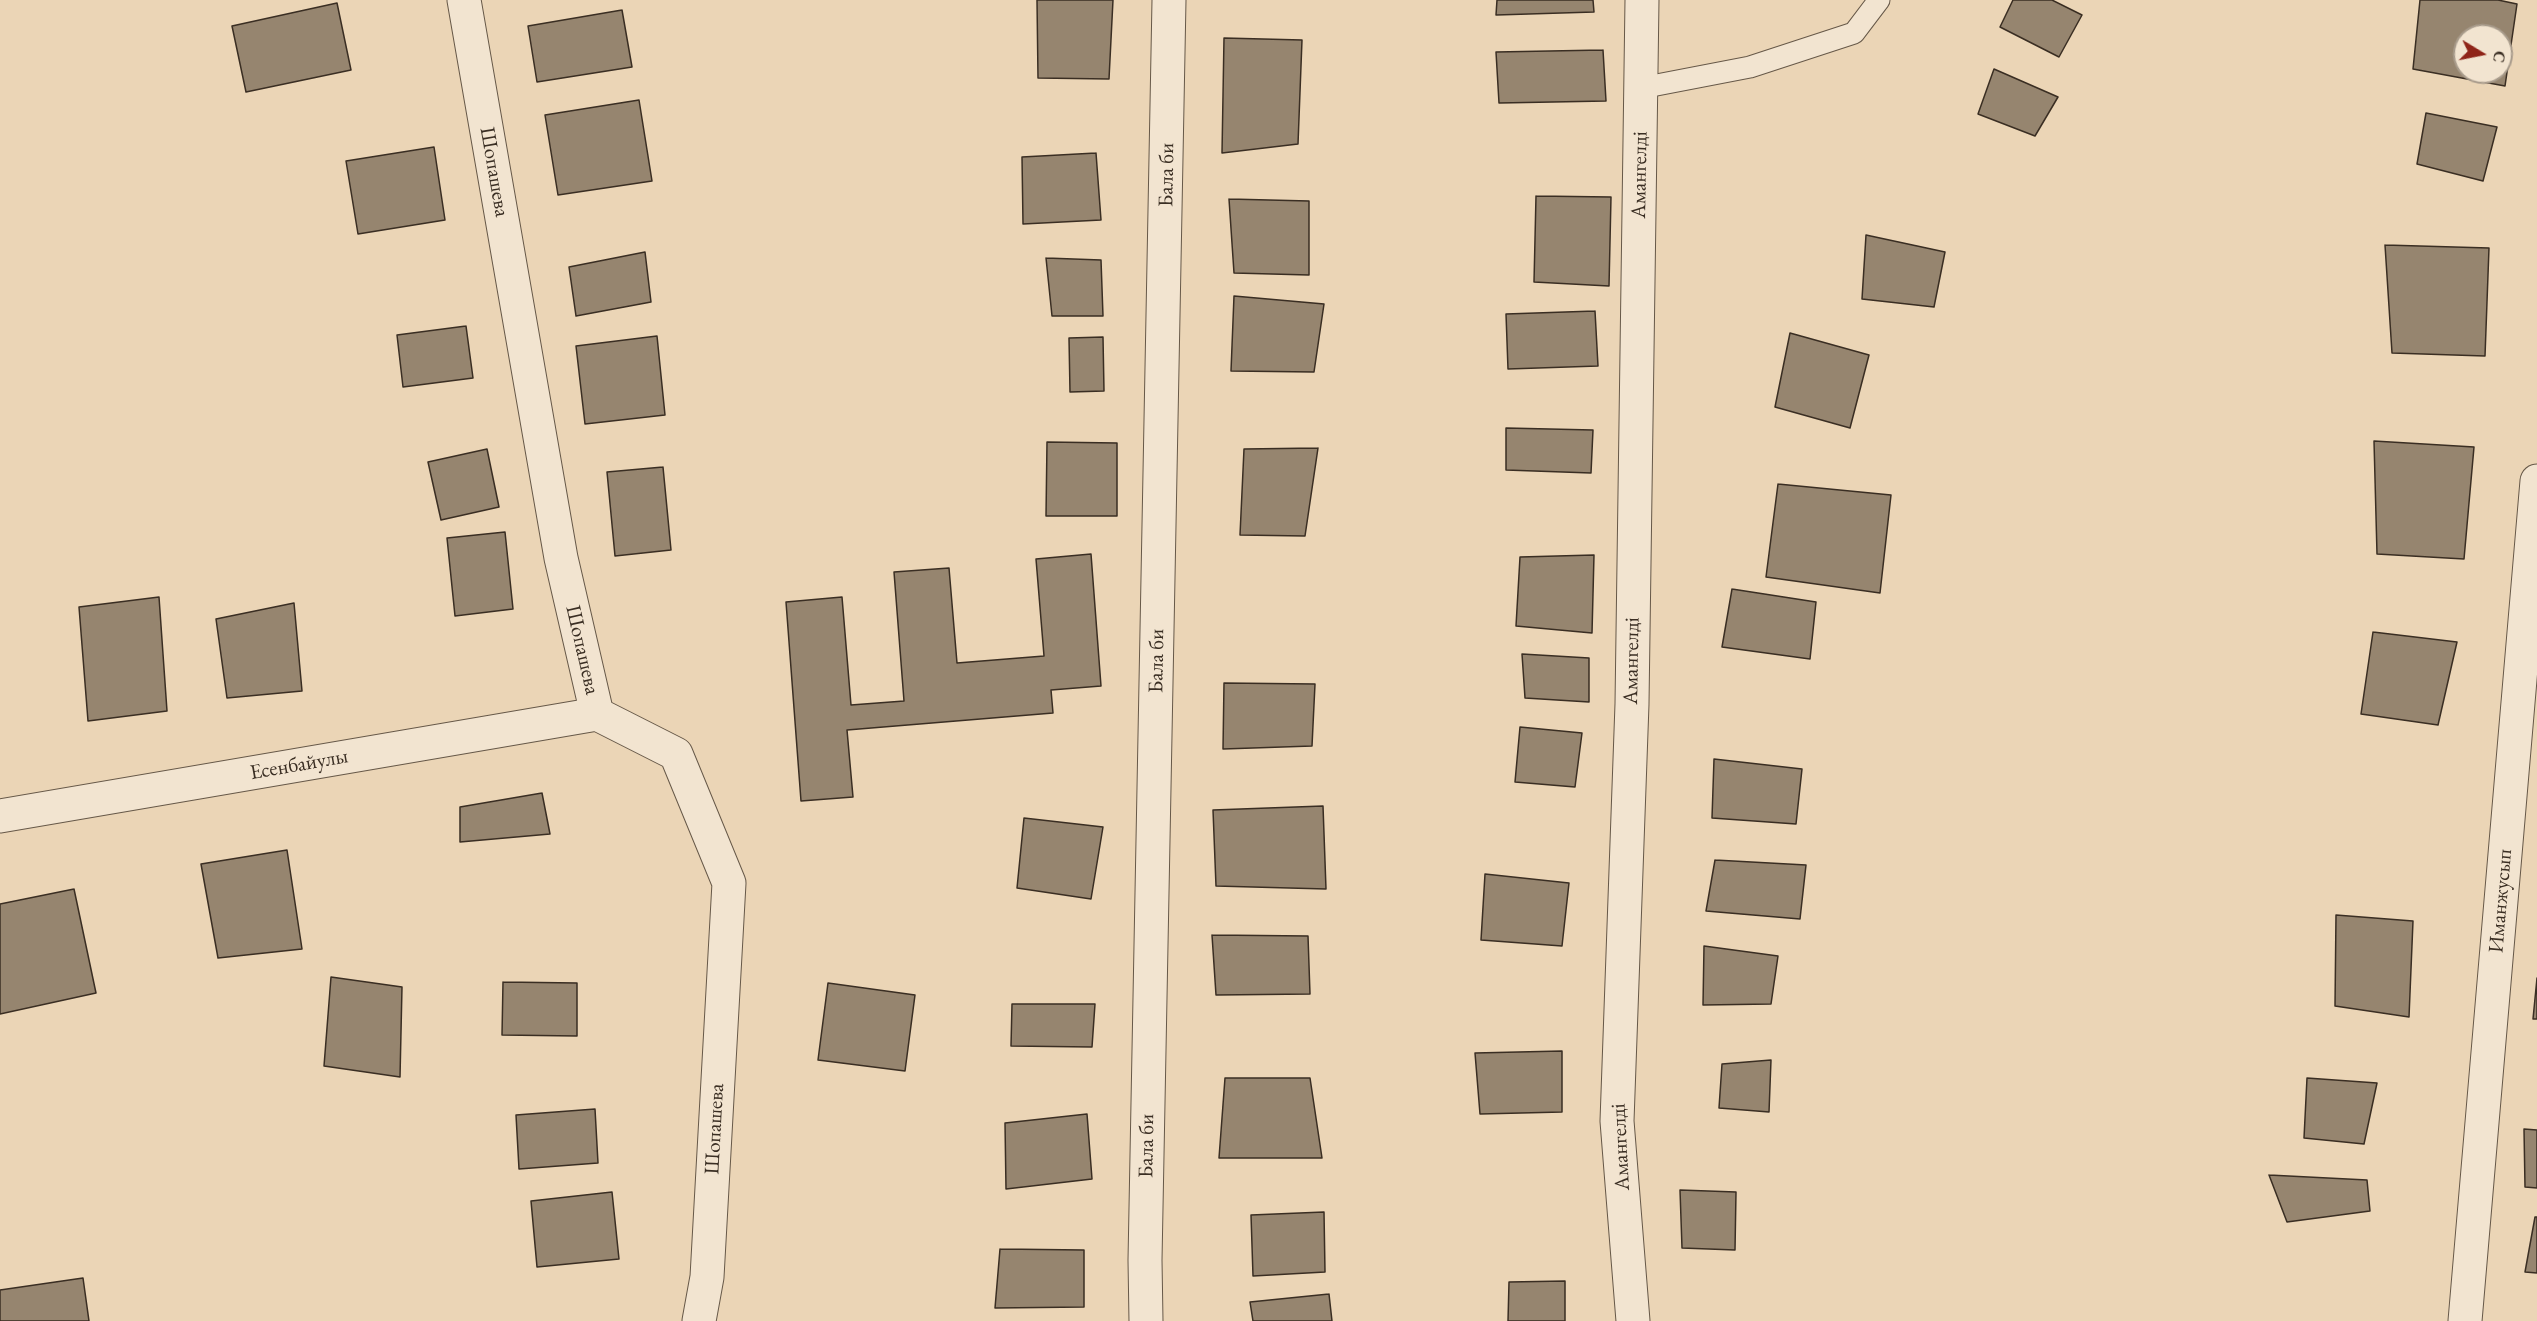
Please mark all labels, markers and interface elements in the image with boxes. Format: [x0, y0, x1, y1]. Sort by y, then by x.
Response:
north arrow [2453, 24, 2513, 84]
text: С [2488, 49, 2511, 64]
street label: Шопашева [474, 125, 514, 219]
street label: Амангелді [1627, 131, 1653, 219]
street label: Бала би [1154, 143, 1180, 207]
street label: Шопашева [559, 603, 605, 697]
street label: Амангелді [1619, 617, 1645, 705]
street label: Бала би [1144, 629, 1170, 693]
street label: Есенбайулы [248, 744, 350, 786]
street label: Иманжусып [2484, 848, 2518, 954]
street label: Шопашева [700, 1083, 730, 1175]
street label: Амангелді [1606, 1103, 1636, 1191]
street label: Бала би [1134, 1114, 1160, 1178]

